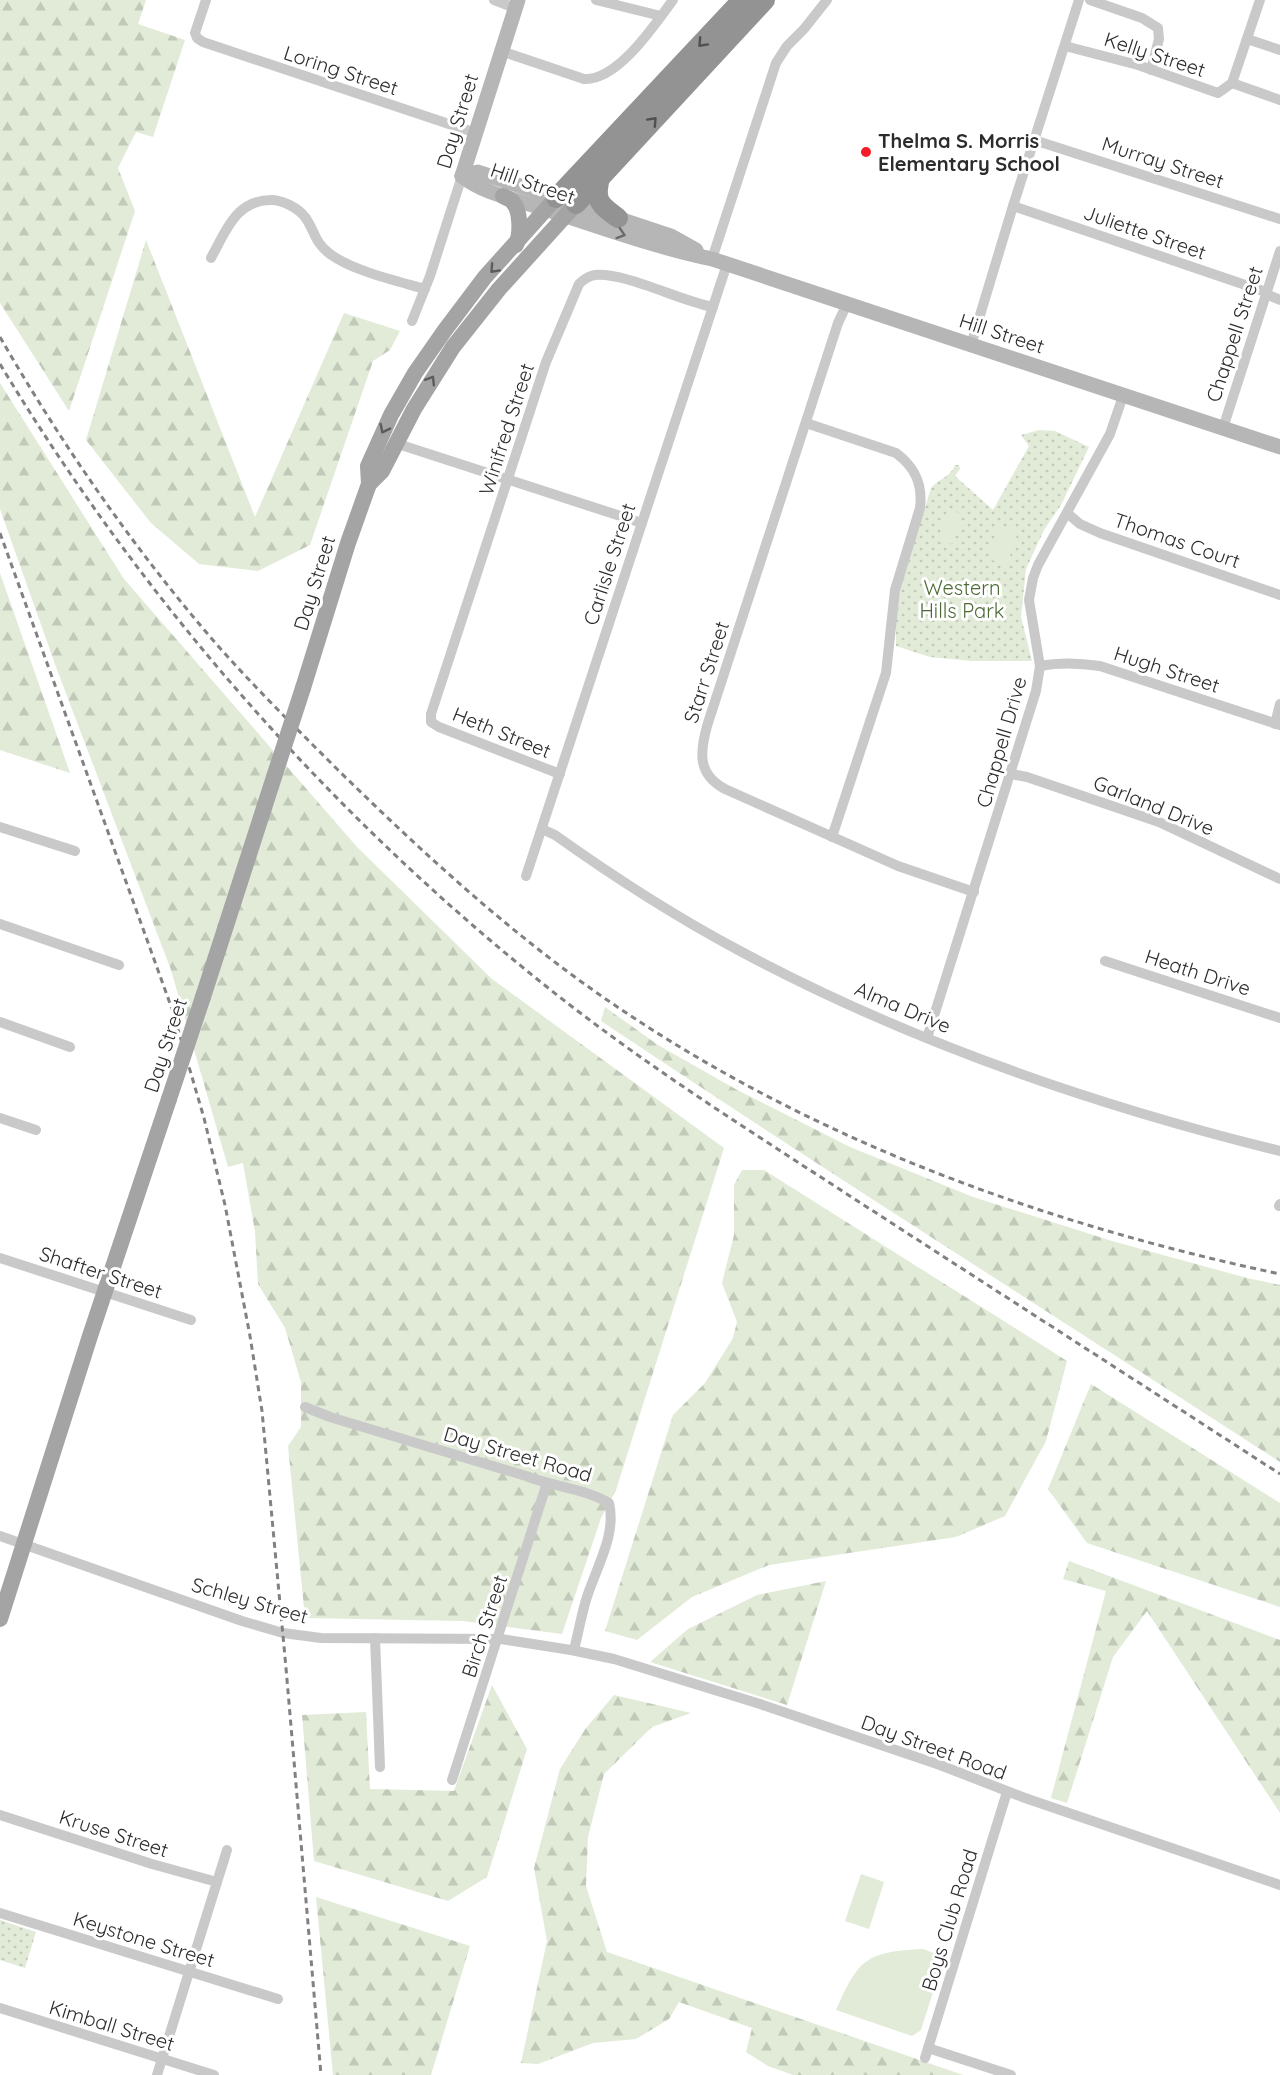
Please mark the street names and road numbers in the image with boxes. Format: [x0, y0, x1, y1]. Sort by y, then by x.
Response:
street label: Kelly Street [1101, 26, 1209, 82]
street label: Loring Street [281, 40, 402, 100]
street label: Day Street [431, 70, 483, 172]
street label: Murray Street [1099, 131, 1227, 194]
street label: Hill Street [487, 157, 579, 209]
street label: Juliette Street [1080, 199, 1210, 265]
street label: Chappell Street [1200, 263, 1268, 405]
street label: Hill Street [956, 308, 1048, 359]
street label: Winifred Street [473, 360, 539, 498]
street label: Carlisle Street [577, 500, 641, 628]
street label: Thomas Court [1111, 507, 1244, 573]
street label: Day Street [288, 532, 340, 634]
street label: Starr Street [678, 618, 734, 726]
street label: Hugh Street [1111, 640, 1223, 698]
street label: Chappell Drive [970, 674, 1032, 810]
street label: Heth Street [449, 701, 555, 763]
street label: Garland Drive [1090, 769, 1218, 841]
street label: Heath Drive [1142, 943, 1254, 1001]
street label: Alma Drive [851, 976, 955, 1038]
street label: Day Street [138, 994, 192, 1095]
street label: Shafter Street [36, 1240, 166, 1304]
street label: Day Street Road [441, 1421, 595, 1487]
street label: Schley Street [189, 1571, 311, 1629]
street label: Birch Street [456, 1571, 512, 1680]
street label: Day Street Road [858, 1709, 1010, 1785]
street label: Kruse Street [56, 1804, 172, 1862]
street label: Boys Club Road [916, 1846, 982, 1994]
street label: Keystone Street [70, 1906, 218, 1972]
street label: Kimball Street [46, 1994, 178, 2056]

